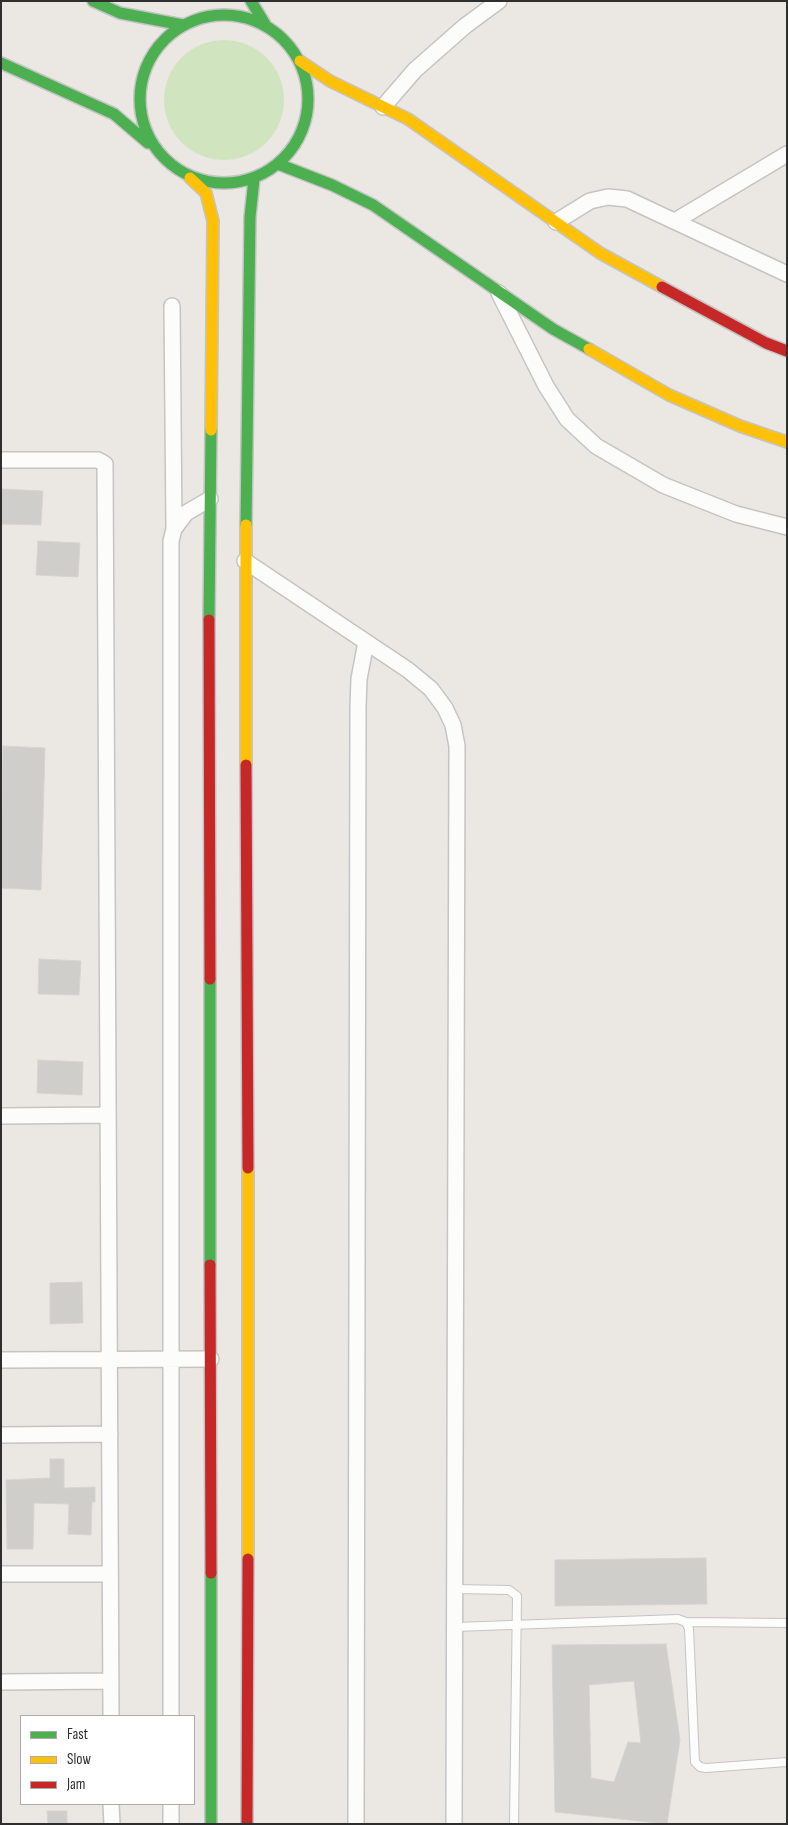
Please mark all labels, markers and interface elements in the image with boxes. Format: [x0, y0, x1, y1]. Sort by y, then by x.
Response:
legend [20, 1715, 195, 1805]
text: Fast [67, 1725, 88, 1744]
text: Slow [67, 1750, 91, 1769]
text: Jam [67, 1775, 85, 1794]

